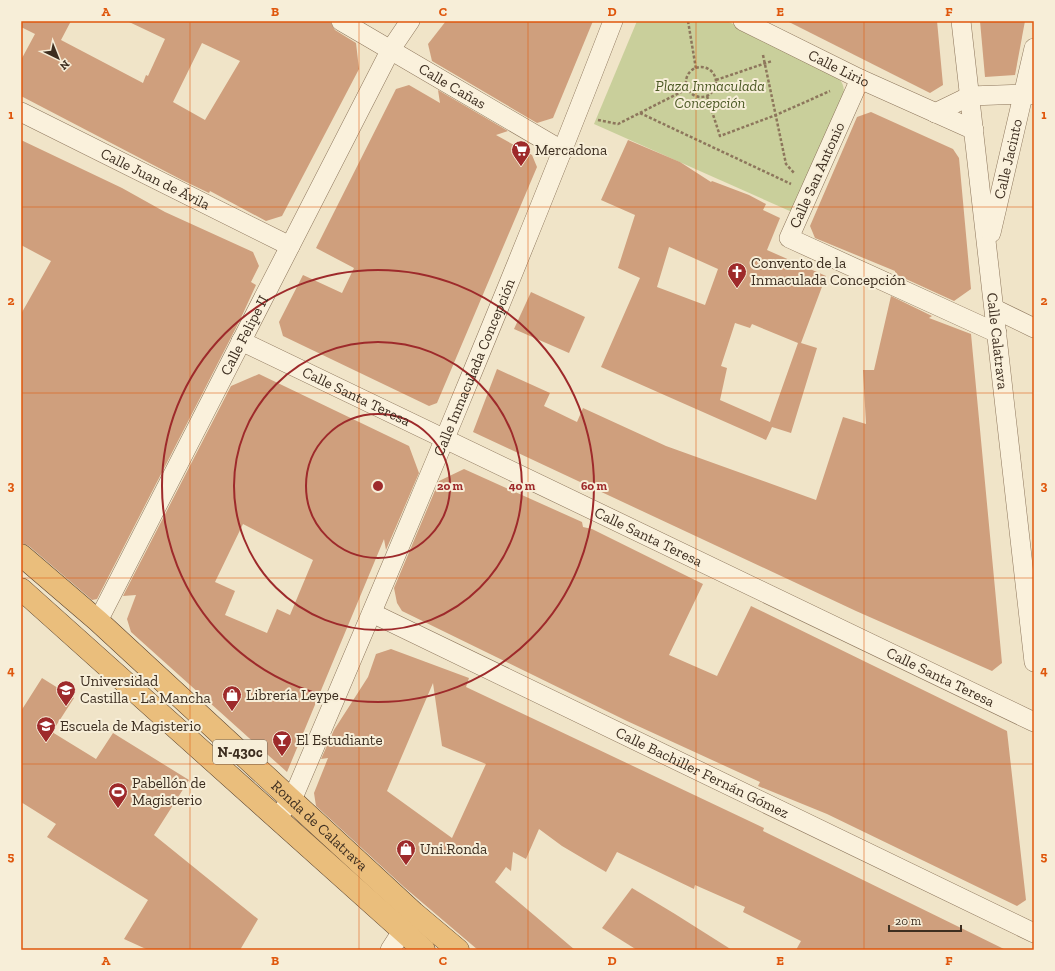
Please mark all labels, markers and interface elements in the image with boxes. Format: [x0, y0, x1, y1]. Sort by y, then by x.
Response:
text: A [102, 4, 111, 19]
text: B [271, 4, 279, 19]
text: C [439, 4, 447, 19]
text: D [607, 4, 617, 19]
text: E [776, 4, 784, 19]
text: F [945, 4, 953, 19]
north arrow [38, 38, 78, 78]
street label: Calle Lirio [805, 46, 873, 91]
text: N [57, 57, 72, 73]
street label: Calle Cañas [415, 60, 489, 113]
park label: Plaza Inmaculada Concepción [655, 77, 765, 112]
text: 1 [8, 107, 14, 122]
text: 1 [1041, 107, 1047, 122]
street label: Calle Jacinto [990, 117, 1026, 201]
street label: Calle San Antonio [786, 119, 849, 231]
supermarket icon: Mercadona [510, 139, 532, 167]
place label: Mercadona [535, 141, 607, 159]
street label: Calle Juan de Ávila [98, 144, 213, 214]
place label: Convento de la Inmaculada Concepción [751, 254, 906, 289]
church icon: Convento de la Inmaculada Concepción [726, 261, 748, 289]
street label: Calle Inmaculada Concepción [430, 276, 519, 459]
street label: Calle Felipe II [216, 292, 272, 378]
street label: Calle Calatrava [983, 292, 1012, 390]
text: 2 [8, 293, 15, 308]
text: 2 [1041, 293, 1048, 308]
street label: Calle Santa Teresa [299, 363, 413, 430]
text: 3 [8, 478, 15, 493]
text: 3 [1041, 478, 1048, 493]
centre of rings [371, 479, 385, 493]
text: 20 m [437, 479, 464, 493]
text: 40 m [509, 479, 536, 493]
text: 60 m [581, 479, 608, 493]
street label: Calle Santa Teresa [591, 503, 705, 570]
street label: Calle Santa Teresa [883, 643, 997, 711]
text: 4 [7, 663, 15, 678]
text: 4 [1040, 663, 1048, 678]
place label: Universidad Castilla - La Mancha [80, 672, 211, 707]
school or university icon: Universidad Castilla - La Mancha [55, 679, 77, 707]
shop icon: Librería Leype [221, 684, 243, 712]
place label: Librería Leype [246, 686, 339, 704]
school or university icon: Escuela de Magisterio [35, 715, 57, 743]
place label: Escuela de Magisterio [60, 717, 202, 735]
street label: Calle Bachiller Fernán Gómez [613, 723, 792, 822]
bar icon: El Estudiante [271, 729, 293, 757]
place label: El Estudiante [296, 731, 382, 749]
road number: N-430c [213, 740, 267, 764]
place label: Pabellón de Magisterio [132, 774, 206, 809]
street label: Ronda de Calatrava [268, 777, 371, 875]
sports icon: Pabellón de Magisterio [107, 781, 129, 809]
shop icon: Uni.Ronda [395, 838, 417, 866]
place label: Uni.Ronda [420, 840, 487, 858]
text: 5 [8, 849, 15, 864]
text: 5 [1041, 849, 1048, 864]
scale bar [889, 907, 961, 933]
text: 20 m [895, 914, 922, 928]
text: A [102, 953, 111, 968]
text: B [271, 953, 279, 968]
text: C [439, 953, 447, 968]
text: D [607, 953, 617, 968]
text: E [776, 953, 784, 968]
text: F [945, 953, 953, 968]

